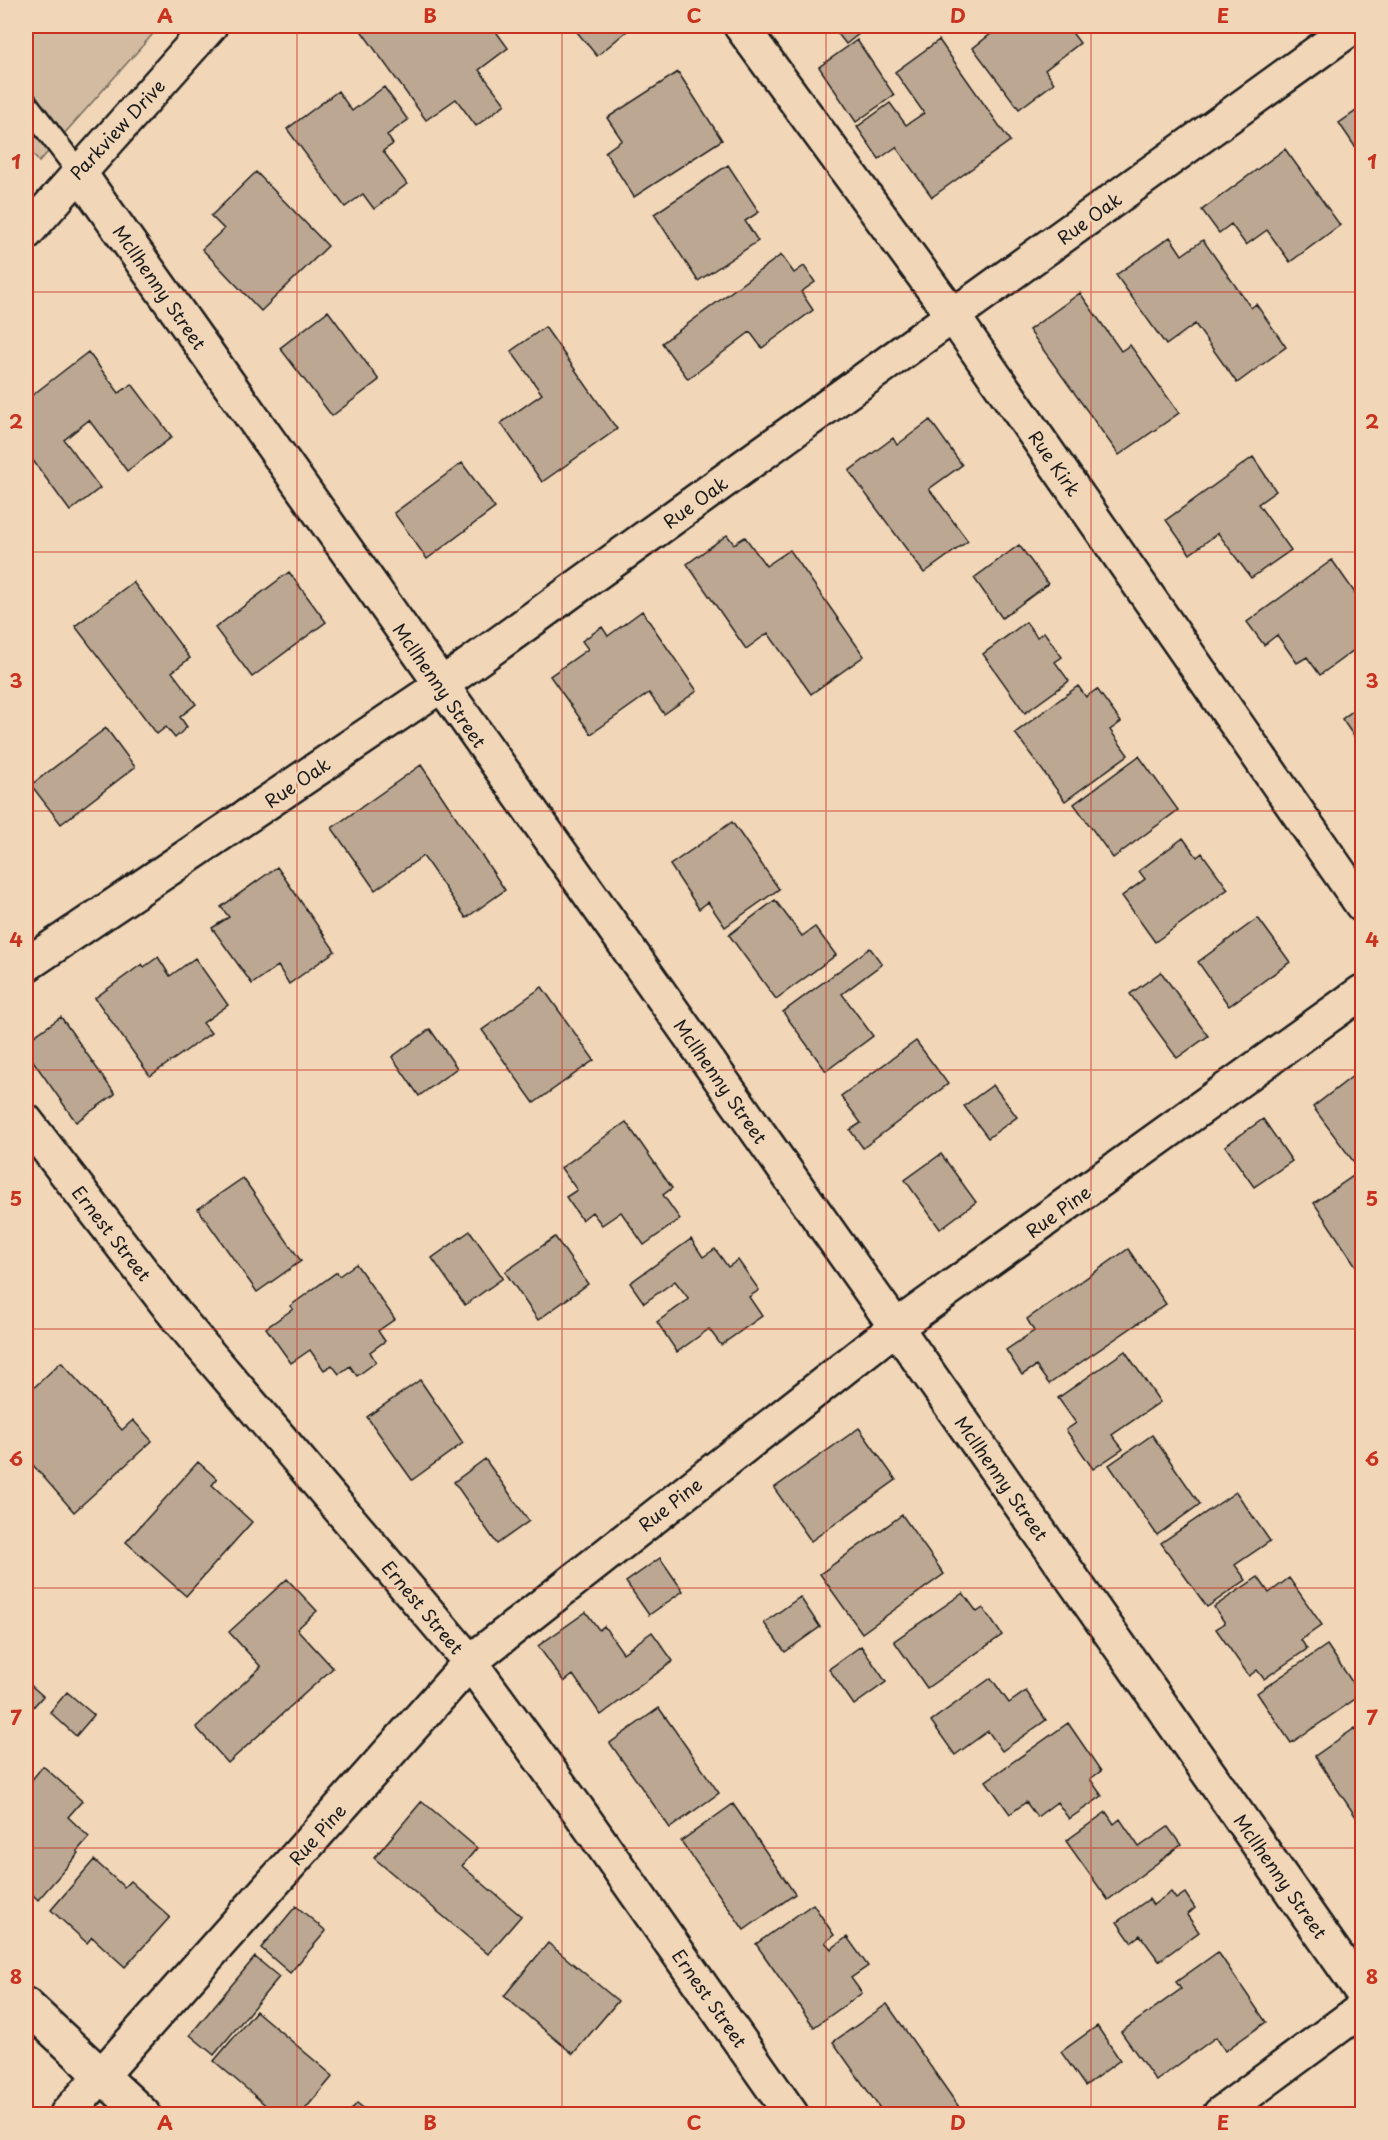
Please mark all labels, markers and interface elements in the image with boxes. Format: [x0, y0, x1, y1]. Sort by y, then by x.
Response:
text: A [157, 0, 173, 30]
text: B [423, 0, 437, 30]
text: C [686, 0, 702, 30]
text: D [950, 0, 966, 30]
text: E [1217, 0, 1229, 30]
street label: Parkview Drive [63, 73, 171, 185]
text: 1 [11, 146, 21, 176]
text: 1 [1367, 146, 1377, 176]
street label: Rue Oak [1051, 185, 1127, 251]
street label: McIlhenny Street [107, 219, 213, 355]
text: 2 [9, 406, 23, 436]
text: 2 [1365, 406, 1379, 436]
street label: Rue Kirk [1023, 425, 1087, 501]
street label: Rue Oak [657, 469, 733, 535]
street label: McIlhenny Street [387, 617, 493, 753]
text: 3 [9, 665, 23, 695]
text: 3 [1365, 665, 1379, 695]
street label: Rue Oak [259, 750, 335, 814]
text: 4 [9, 924, 23, 954]
text: 4 [1365, 924, 1379, 954]
street label: McIlhenny Street [668, 1013, 774, 1149]
street label: Rue Pine [1020, 1178, 1096, 1244]
street label: Ernest Street [66, 1179, 158, 1287]
text: 5 [10, 1183, 22, 1213]
text: 5 [1366, 1183, 1378, 1213]
street label: McIlhenny Street [949, 1410, 1055, 1546]
text: 6 [9, 1443, 23, 1473]
text: 6 [1365, 1443, 1379, 1473]
street label: Rue Pine [632, 1470, 708, 1538]
street label: Ernest Street [376, 1554, 470, 1660]
text: 7 [10, 1702, 22, 1732]
text: 7 [1366, 1702, 1378, 1732]
street label: Rue Pine [282, 1797, 352, 1871]
street label: McIlhenny Street [1228, 1808, 1334, 1944]
street label: Ernest Street [666, 1943, 754, 2053]
text: 8 [10, 1961, 22, 1991]
text: 8 [1366, 1961, 1378, 1991]
text: A [157, 2107, 173, 2137]
text: B [423, 2107, 437, 2137]
text: C [686, 2107, 702, 2137]
text: D [950, 2107, 966, 2137]
text: E [1217, 2107, 1229, 2137]

